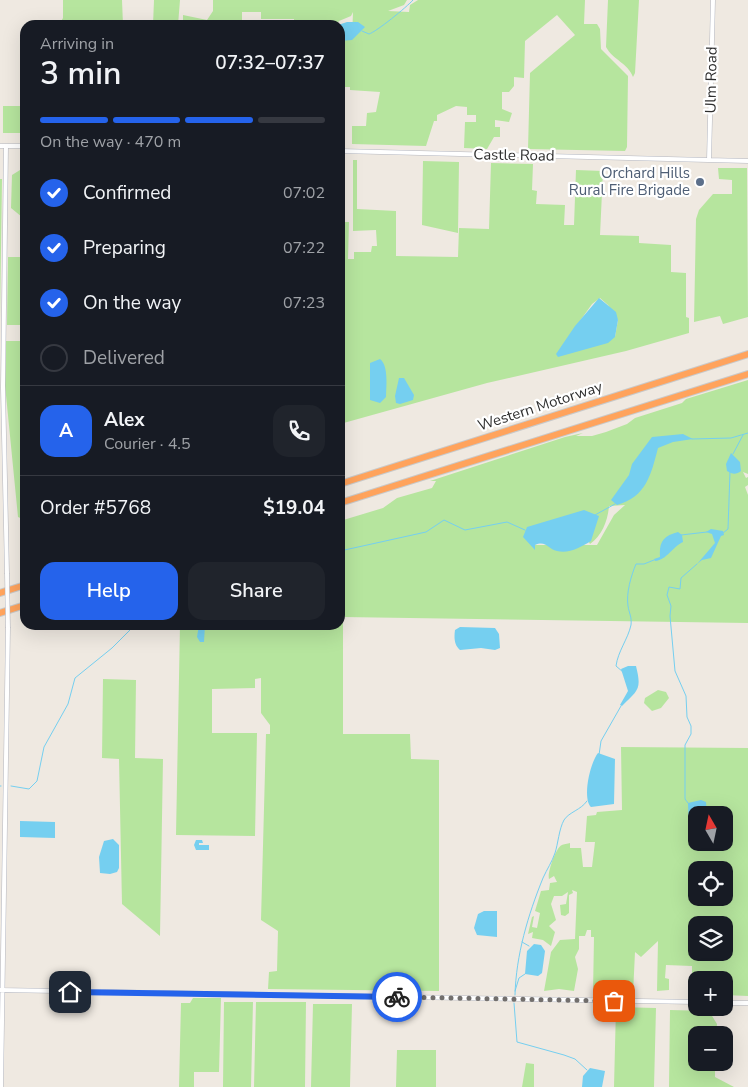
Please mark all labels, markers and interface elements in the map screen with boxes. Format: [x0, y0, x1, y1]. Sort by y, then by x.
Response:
text: Arriving in [40, 33, 114, 55]
street label: Ulm Road [700, 46, 722, 114]
text: 07:32–07:37 [215, 50, 325, 76]
text: 3 min [40, 52, 122, 95]
text: On the way · 470 m [40, 131, 181, 153]
street label: Castle Road [473, 144, 555, 166]
place label: Orchard Hills Rural Fire Brigade [569, 163, 690, 200]
marker: Orchard Hills Rural Fire Brigade [694, 176, 706, 188]
icon: check [40, 179, 68, 207]
text: Confirmed [83, 180, 171, 206]
text: 07:02 [283, 182, 325, 204]
icon: check [40, 234, 68, 262]
text: Preparing [83, 235, 166, 261]
text: 07:22 [283, 237, 325, 259]
icon: check [40, 289, 68, 317]
text: On the way [83, 290, 181, 316]
text: 07:23 [283, 292, 325, 314]
text: Delivered [83, 345, 165, 371]
street label: Western Motorway [475, 376, 605, 436]
button: phone [273, 405, 325, 457]
text: Alex [104, 407, 145, 433]
text: A [59, 418, 73, 444]
text: Courier · 4.5 [104, 433, 190, 455]
text: Order #5768 [40, 495, 151, 521]
text: $19.04 [263, 495, 325, 521]
button: Help [40, 562, 178, 620]
button: Share [188, 562, 325, 620]
north arrow [688, 806, 732, 851]
map controls [688, 806, 733, 1071]
button: locate [688, 861, 733, 906]
button: layers [688, 916, 733, 961]
pin [49, 971, 91, 1013]
button: + [688, 971, 733, 1016]
courier [372, 972, 422, 1022]
icon: home [56, 978, 84, 1006]
pin [593, 980, 635, 1022]
icon: bike [383, 983, 411, 1011]
icon: bag [600, 987, 628, 1015]
button: − [688, 1026, 733, 1071]

